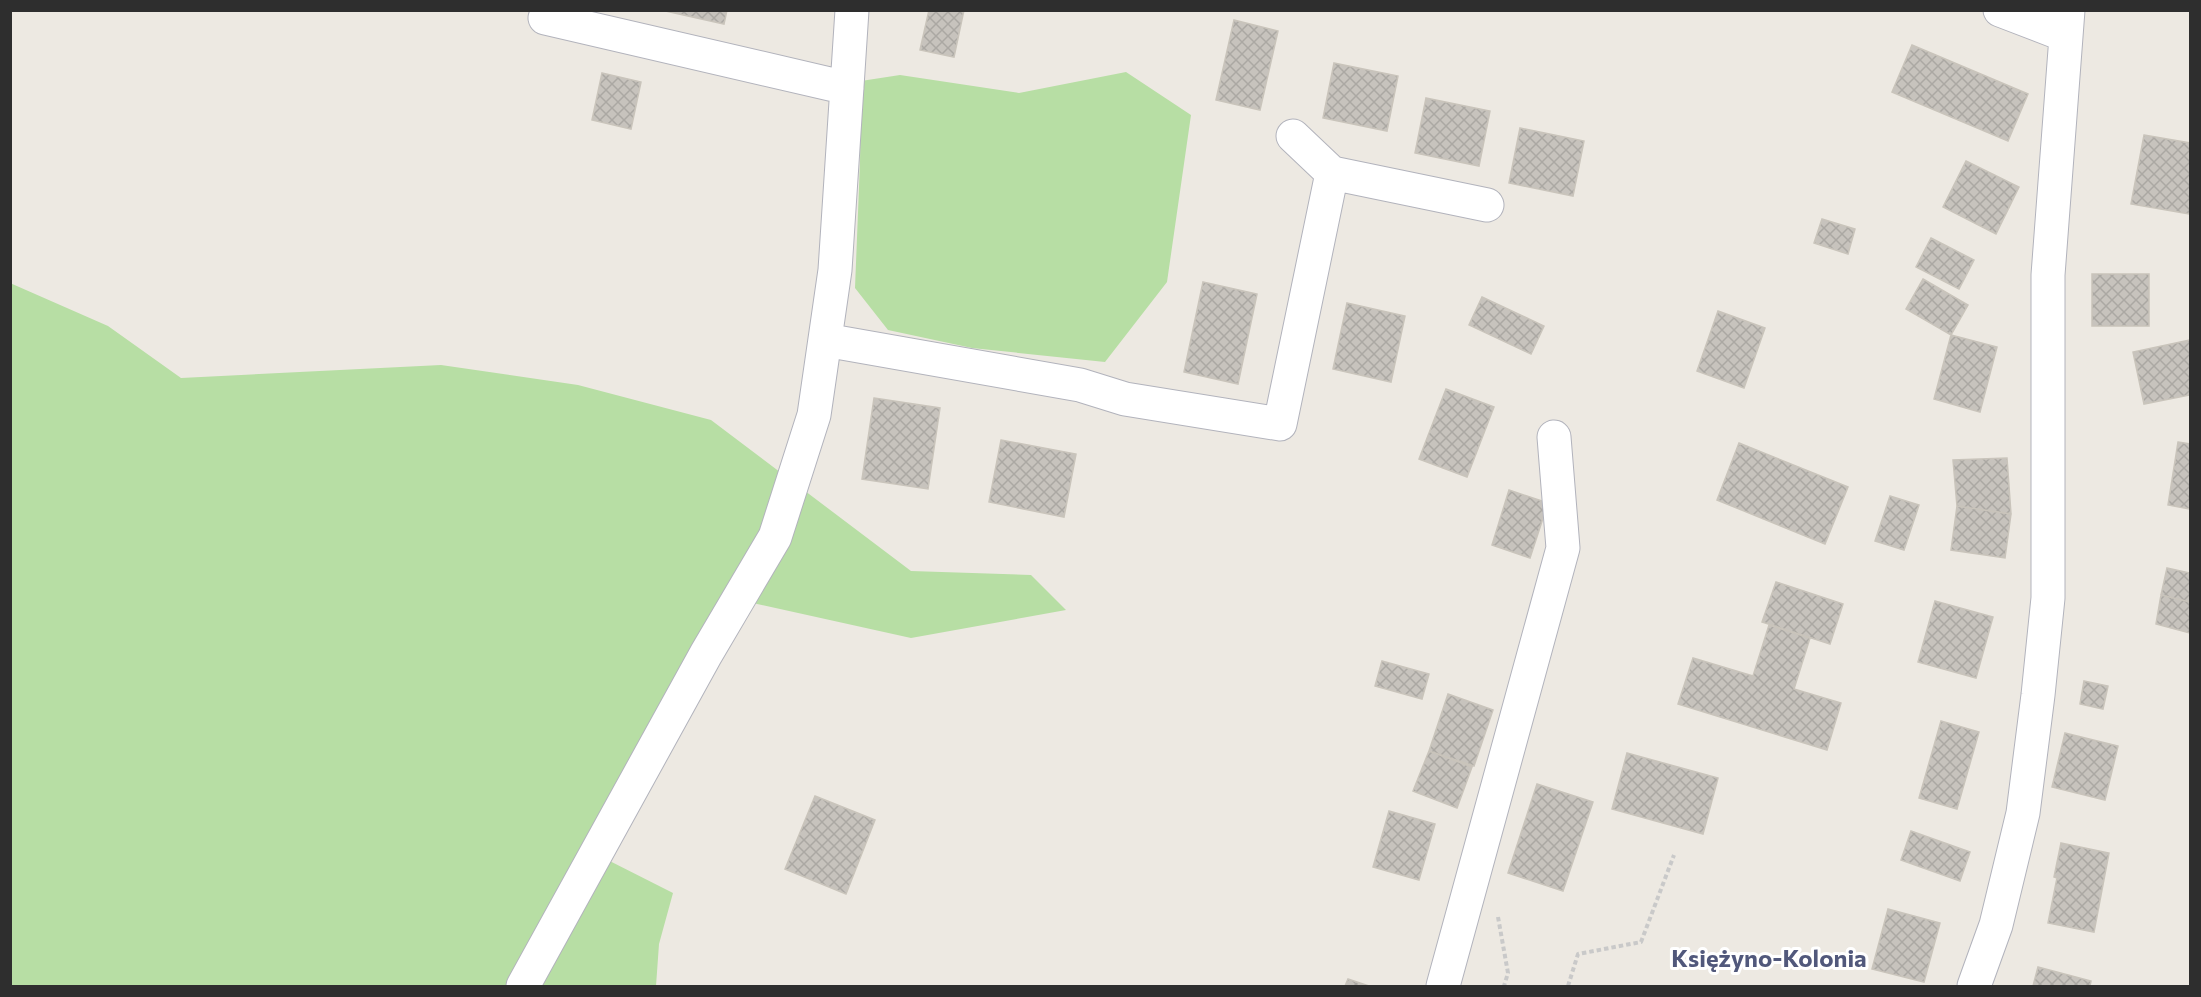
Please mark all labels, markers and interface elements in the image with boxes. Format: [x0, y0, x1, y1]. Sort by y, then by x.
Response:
district label: Księżyno-Kolonia [1671, 943, 1867, 972]

